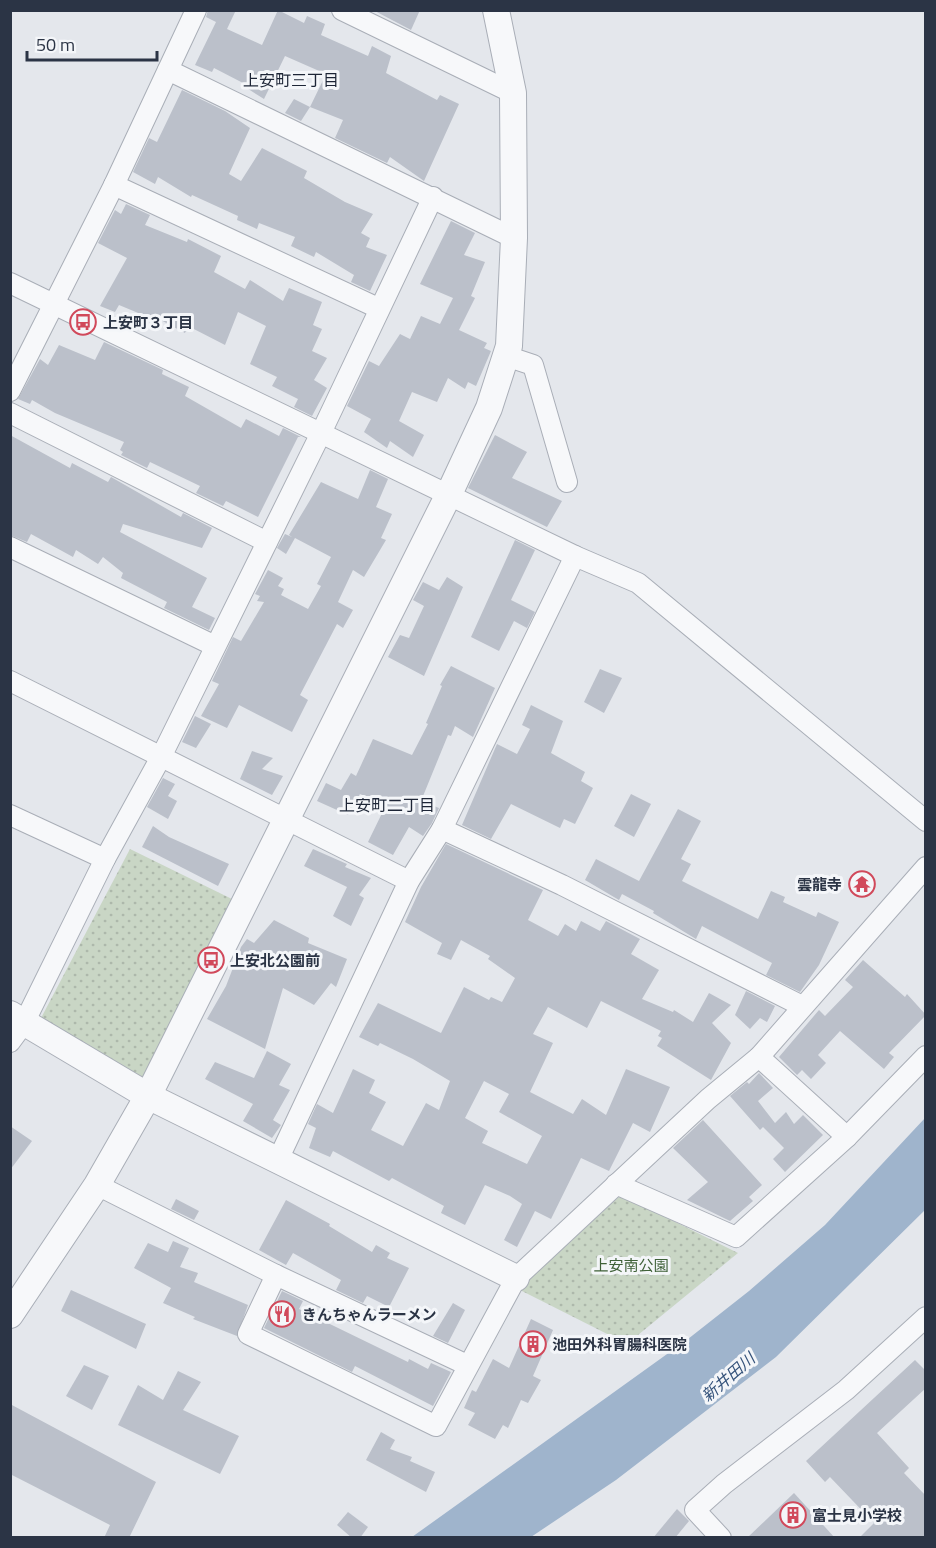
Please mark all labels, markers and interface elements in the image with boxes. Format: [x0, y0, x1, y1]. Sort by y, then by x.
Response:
scale bar [27, 24, 158, 62]
text: 50 m [36, 31, 75, 58]
district label: 上安町三丁目 [243, 68, 339, 92]
bus stop icon: 上安町３丁目 [68, 307, 98, 337]
place label: 上安町３丁目 [103, 311, 193, 334]
district label: 上安町二丁目 [339, 793, 435, 817]
temple icon: 雲龍寺 [847, 869, 877, 899]
place label: 雲龍寺 [797, 873, 842, 896]
bus stop icon: 上安北公園前 [196, 945, 226, 975]
place label: 上安北公園前 [230, 949, 320, 972]
park label: 上安南公園 [593, 1254, 669, 1277]
restaurant icon: きんちゃんラーメン [267, 1299, 297, 1329]
place label: きんちゃんラーメン [302, 1303, 436, 1326]
building icon: 池田外科胃腸科医院 [518, 1329, 548, 1359]
place label: 池田外科胃腸科医院 [552, 1333, 687, 1356]
water label: 新井田川 [696, 1346, 762, 1407]
building icon: 富士見小学校 [778, 1500, 808, 1530]
place label: 富士見小学校 [812, 1504, 902, 1527]

